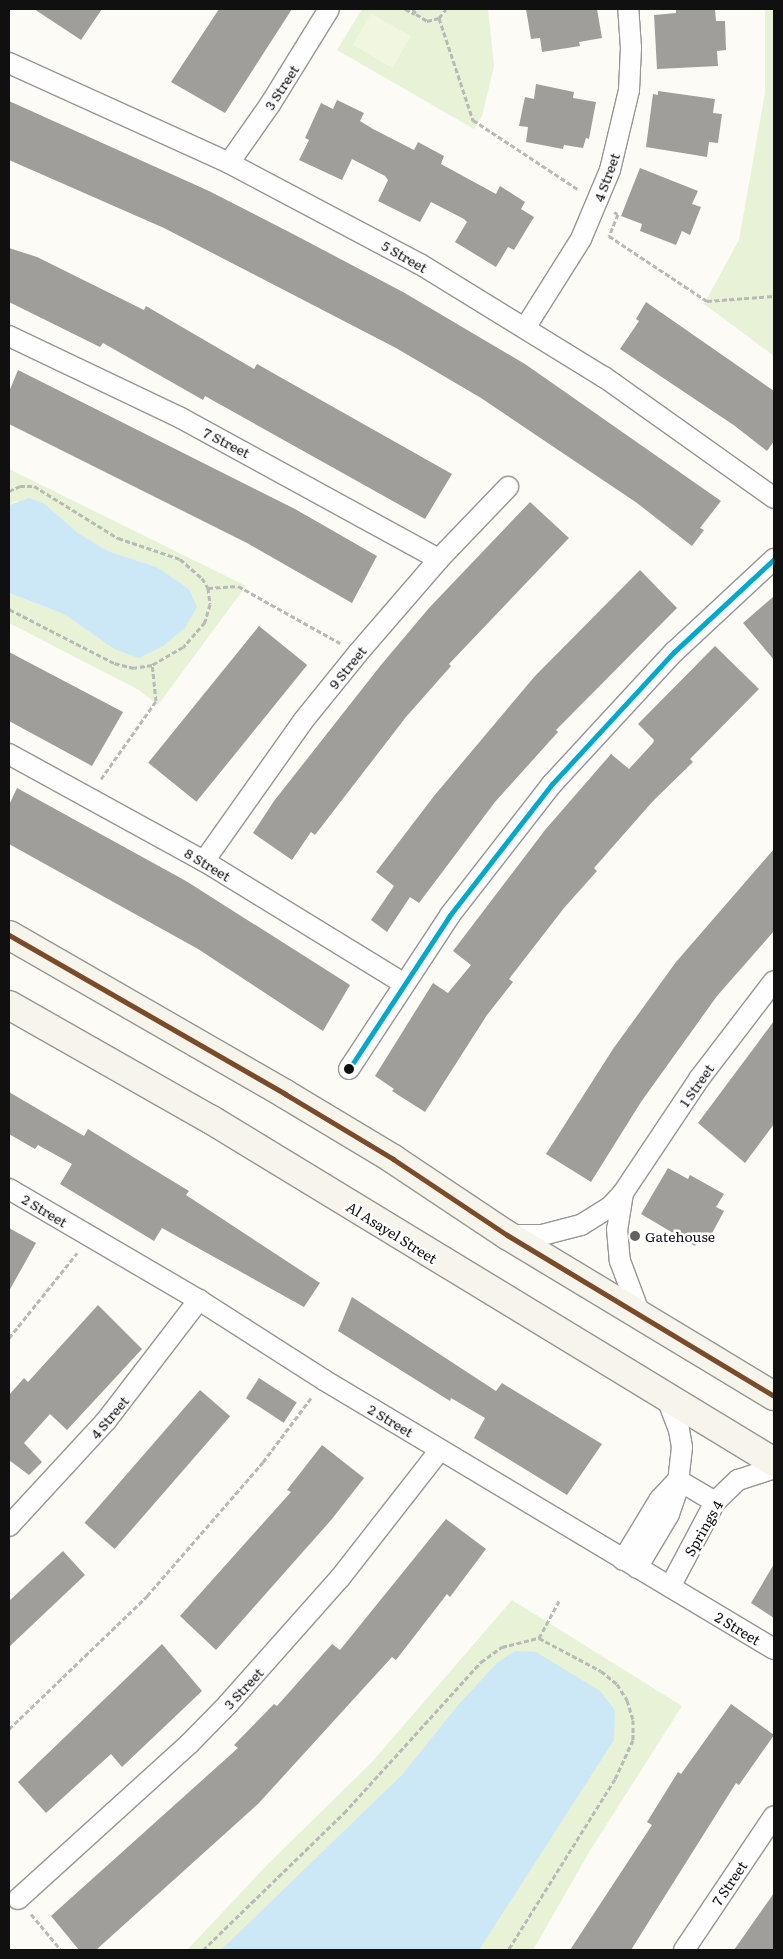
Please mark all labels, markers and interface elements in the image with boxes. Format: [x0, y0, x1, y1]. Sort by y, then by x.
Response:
street label: 3 Street [260, 61, 302, 113]
street label: 4 Street [589, 150, 623, 204]
street label: 5 Street [379, 236, 431, 276]
street label: 7 Street [201, 423, 253, 461]
street label: 9 Street [325, 642, 369, 692]
street label: 8 Street [182, 844, 234, 884]
street label: 1 Street [675, 1060, 717, 1110]
unlabelled marker [344, 1064, 354, 1074]
street label: 2 Street [19, 1190, 71, 1230]
street label: Al Asayel Street [344, 1197, 440, 1267]
place label: Gatehouse [645, 1228, 715, 1244]
marker: Gatehouse [629, 1230, 641, 1242]
street label: 4 Street [86, 1392, 132, 1442]
street label: 2 Street [365, 1400, 417, 1440]
street label: Springs 4 [680, 1497, 726, 1559]
street label: 2 Street [712, 1608, 764, 1648]
street label: 3 Street [220, 1664, 266, 1712]
street label: 7 Street [708, 1858, 750, 1908]

